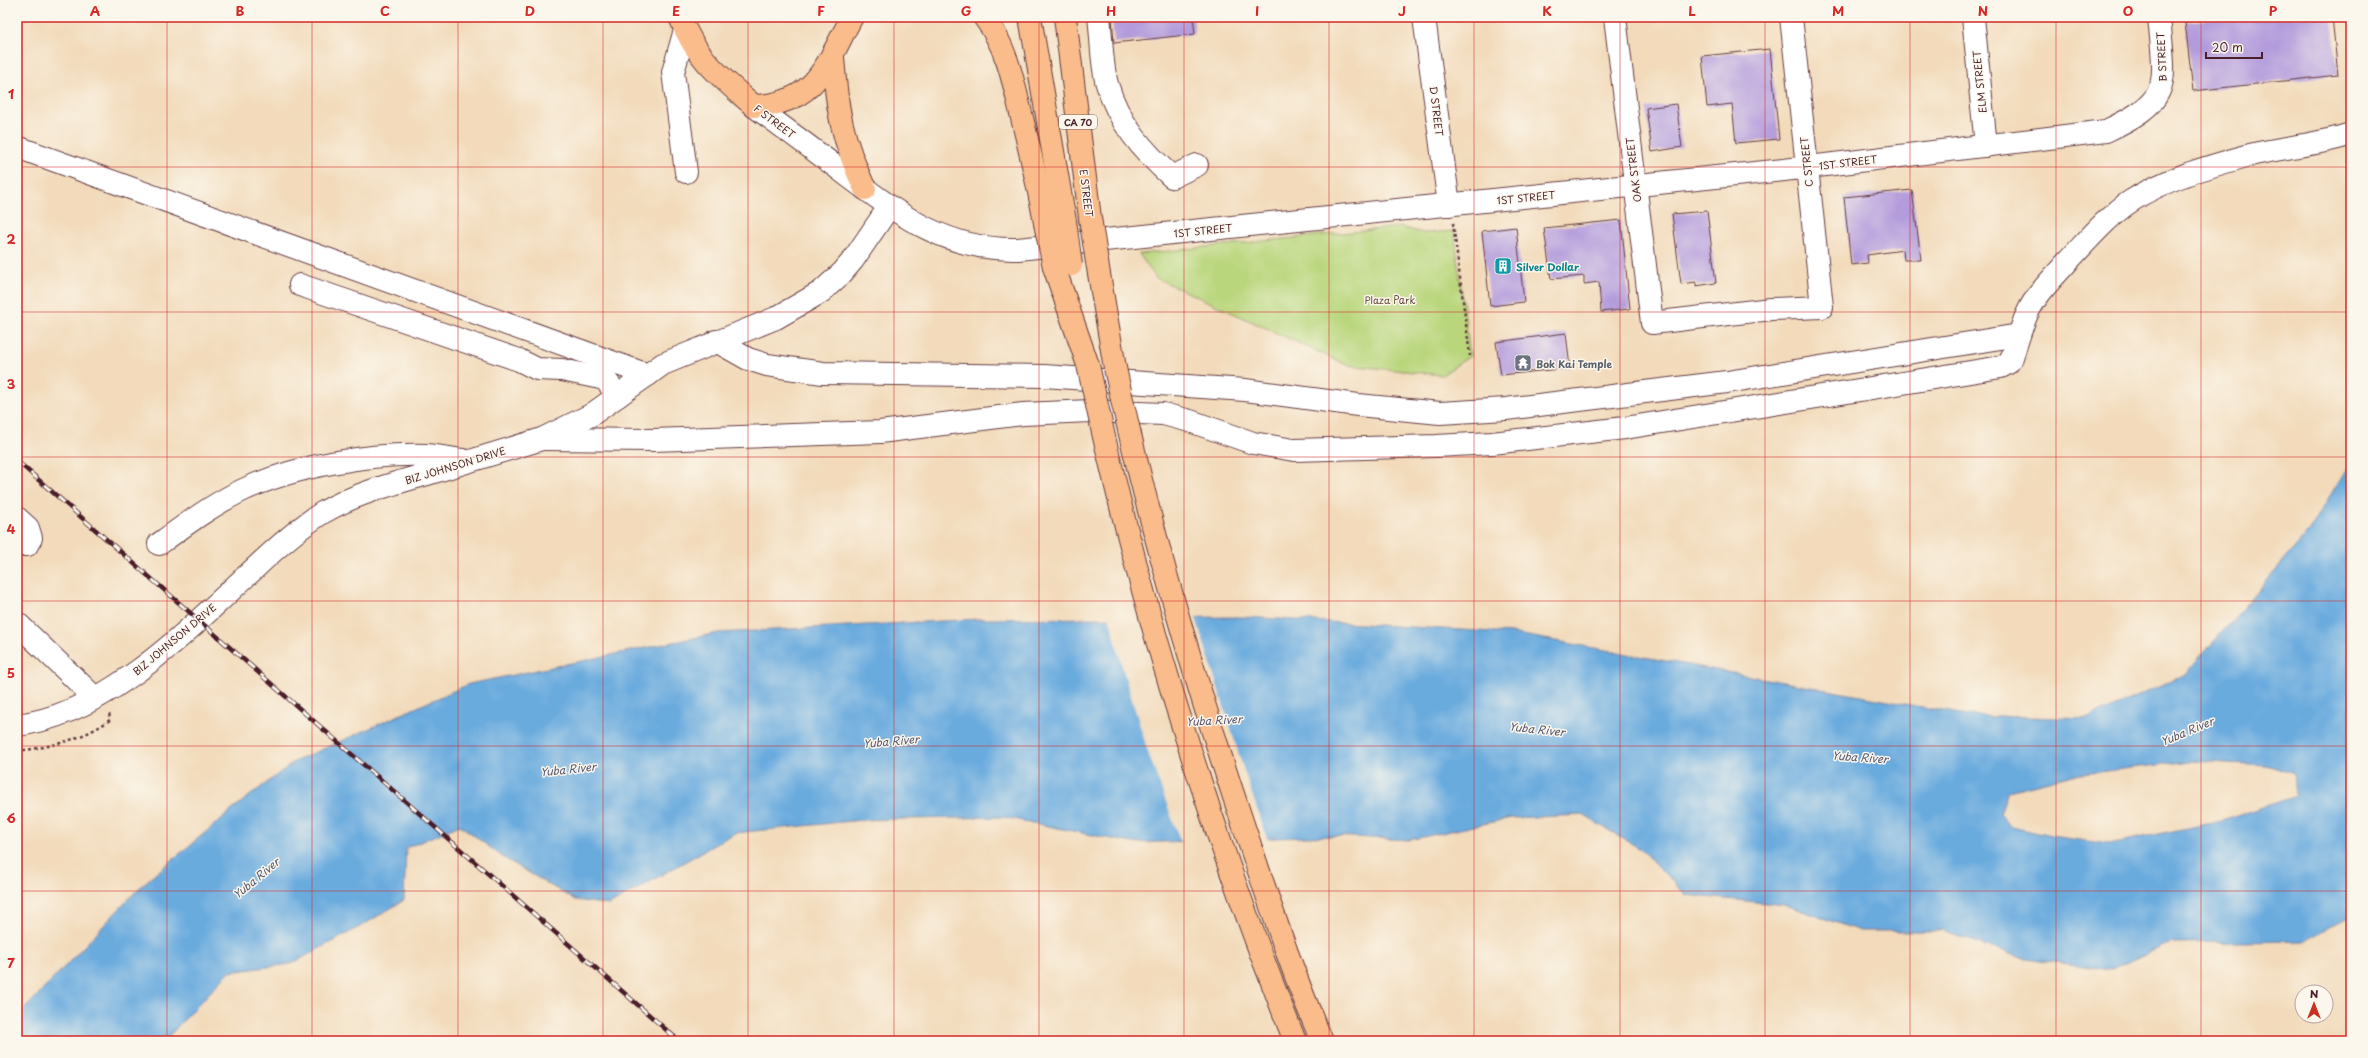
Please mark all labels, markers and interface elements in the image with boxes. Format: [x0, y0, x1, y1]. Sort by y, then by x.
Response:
text: A [90, 1, 100, 20]
text: B [236, 1, 245, 20]
text: C [380, 1, 390, 20]
text: D [525, 1, 535, 20]
text: E [672, 1, 680, 20]
text: F [817, 1, 825, 20]
text: G [961, 1, 971, 20]
text: H [1106, 1, 1116, 20]
text: I [1255, 1, 1259, 20]
text: J [1398, 1, 1406, 20]
text: K [1542, 1, 1552, 20]
text: L [1688, 1, 1696, 20]
text: M [1832, 1, 1844, 20]
text: N [1978, 1, 1988, 20]
text: O [2123, 1, 2133, 20]
text: P [2269, 1, 2278, 20]
street label: B STREET [2152, 32, 2170, 82]
scale bar [2206, 34, 2262, 60]
text: 20 m [2212, 38, 2243, 56]
street label: ELM STREET [1968, 50, 1990, 114]
text: 1 [8, 84, 14, 103]
street label: D STREET [1426, 85, 1448, 137]
street label: F STREET [751, 100, 799, 142]
road number: CA 70 [1059, 115, 1097, 129]
street label: C STREET [1796, 136, 1816, 188]
street label: OAK STREET [1622, 137, 1644, 203]
street label: 1ST STREET [1818, 151, 1878, 173]
street label: E STREET [1077, 168, 1097, 218]
street label: 1ST STREET [1496, 186, 1556, 208]
street label: 1ST STREET [1173, 219, 1233, 241]
text: 2 [6, 229, 16, 248]
building icon: Silver Dollar [1493, 256, 1513, 276]
place label: Silver Dollar [1516, 259, 1580, 274]
park label: Plaza Park [1364, 292, 1416, 307]
temple icon: Bok Kai Temple [1513, 353, 1533, 373]
place label: Bok Kai Temple [1536, 356, 1612, 371]
text: 3 [7, 374, 16, 393]
street label: BIZ JOHNSON DRIVE [403, 443, 507, 487]
text: 4 [7, 519, 16, 538]
street label: BIZ JOHNSON DRIVE [129, 600, 219, 678]
text: 5 [7, 663, 15, 682]
water label: Yuba River [1186, 710, 1244, 730]
water label: Yuba River [2158, 711, 2218, 750]
water label: Yuba River [1508, 718, 1568, 741]
water label: Yuba River [862, 730, 922, 752]
water label: Yuba River [1832, 747, 1890, 768]
water label: Yuba River [539, 757, 599, 780]
text: 6 [6, 808, 16, 827]
water label: Yuba River [229, 852, 284, 902]
text: 7 [7, 953, 15, 972]
north arrow [2294, 984, 2334, 1024]
text: N [2310, 985, 2319, 1002]

